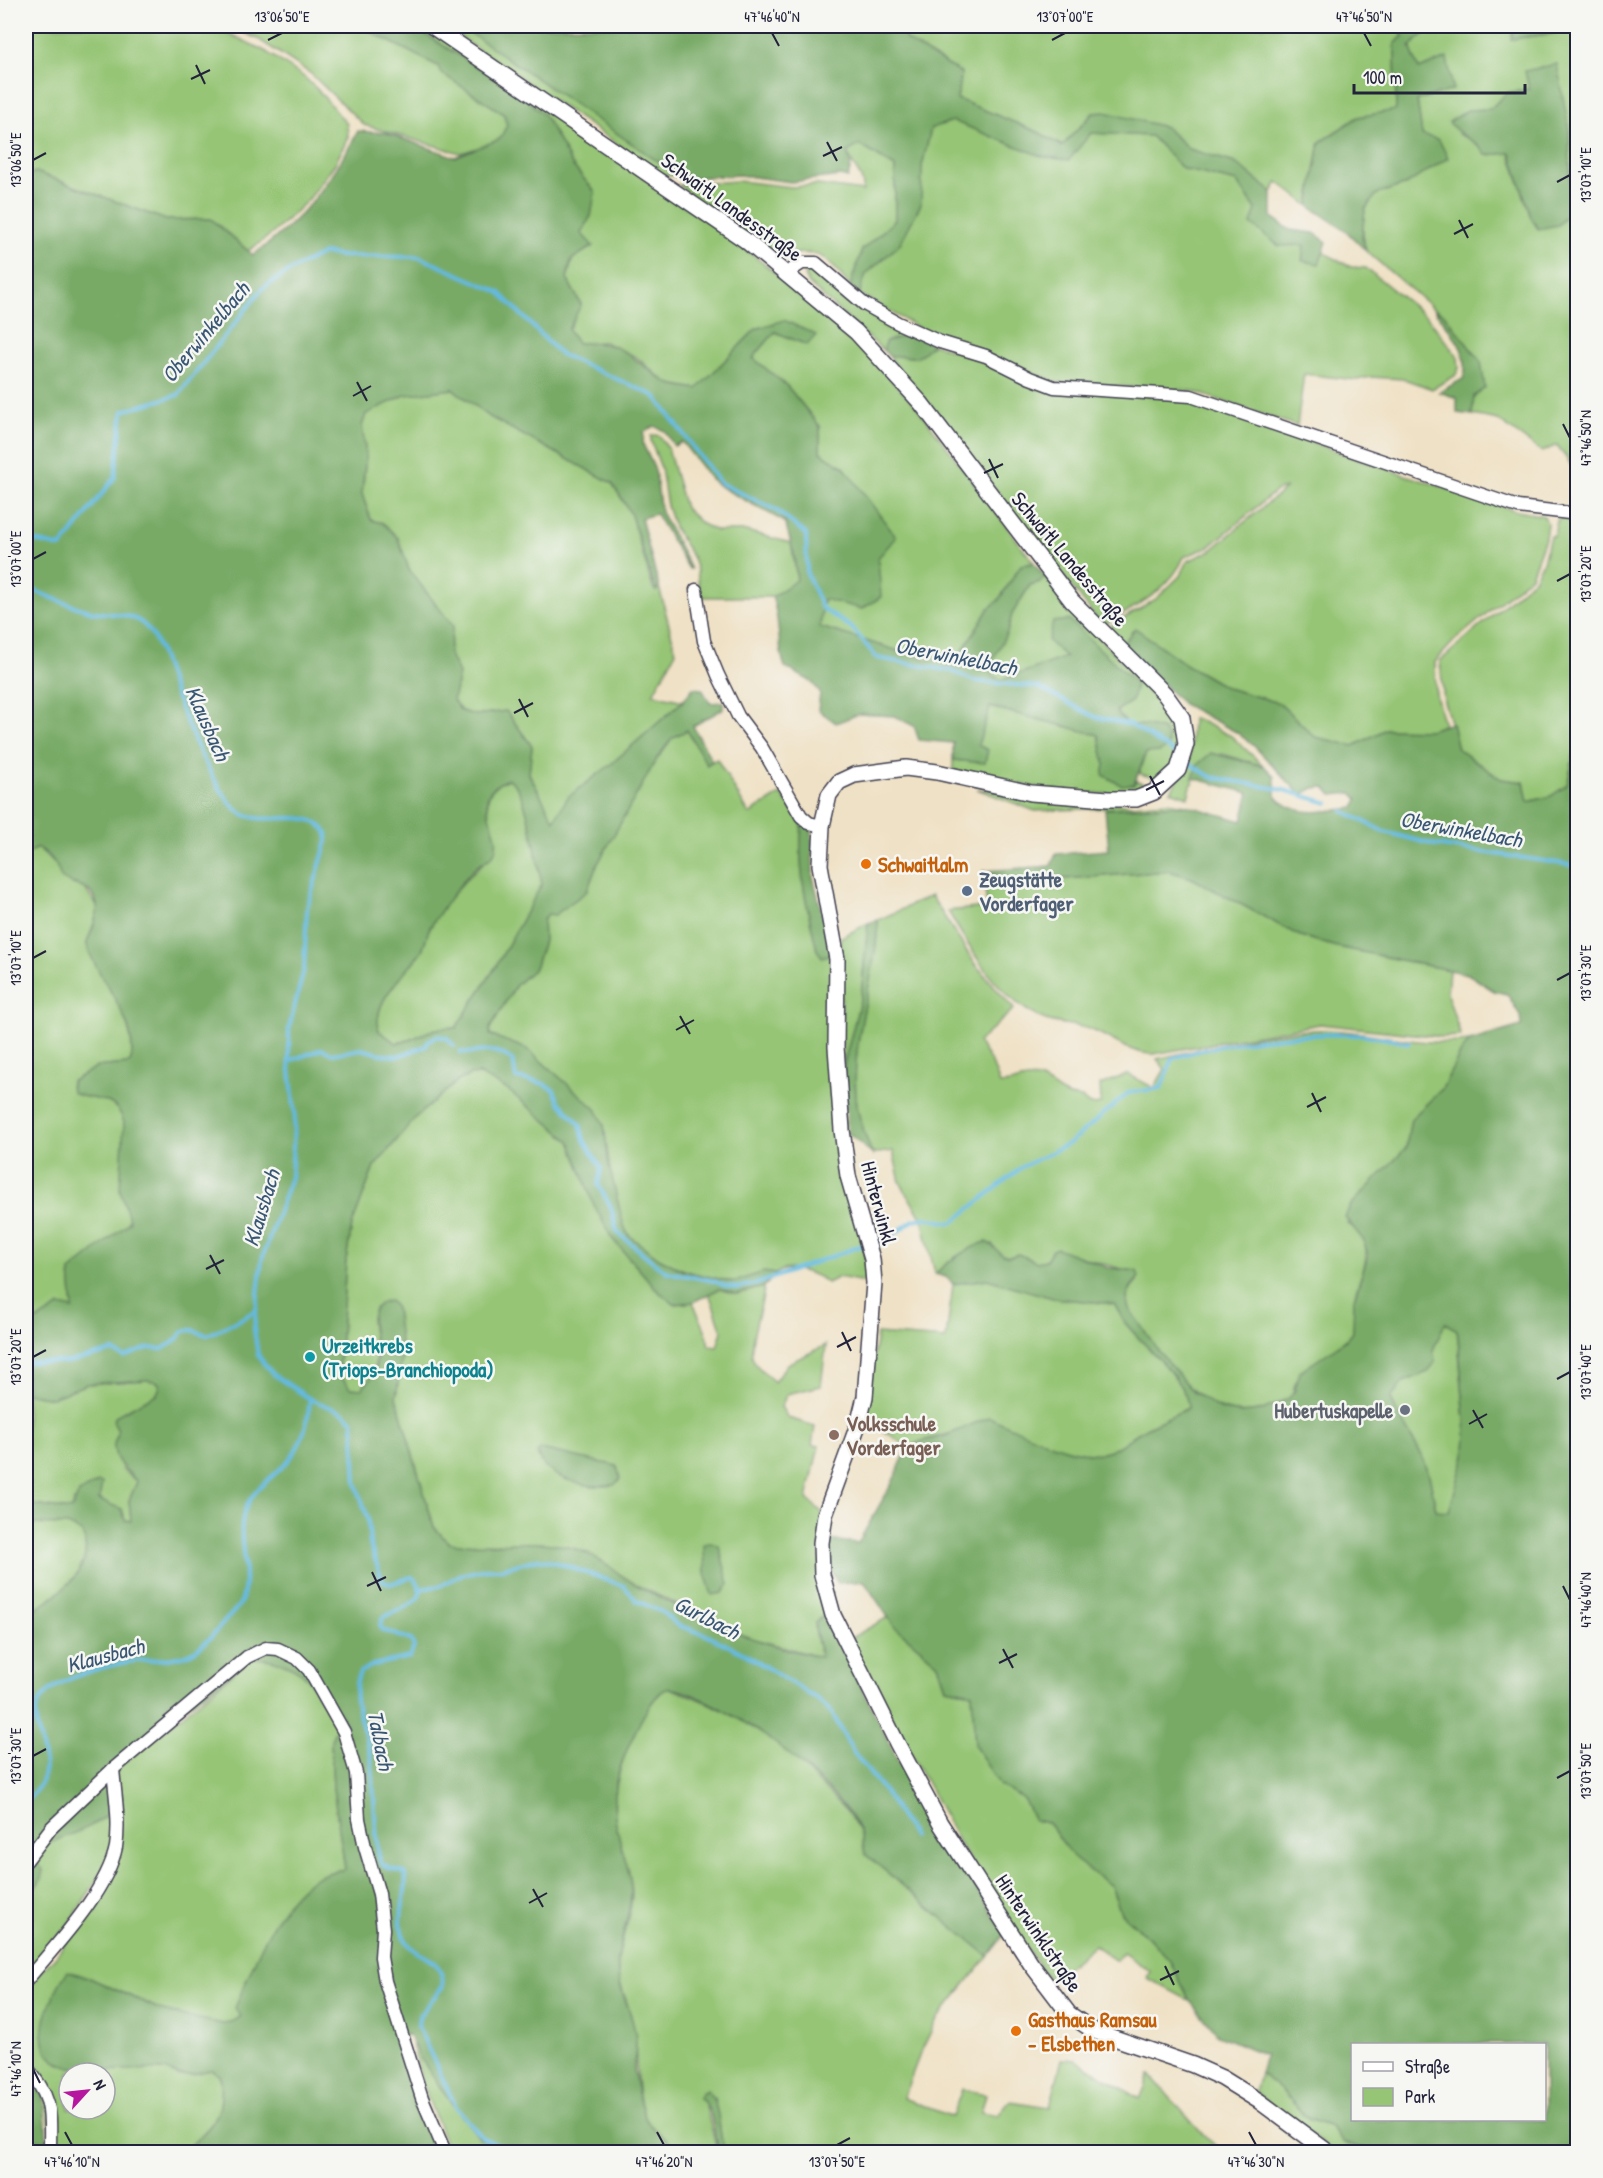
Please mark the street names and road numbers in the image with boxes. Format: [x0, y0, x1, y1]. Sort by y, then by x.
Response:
street label: Schwaitl Landesstraße [655, 146, 809, 268]
street label: Schwaitl Landesstraße [1005, 485, 1135, 633]
street label: Hinterwinkl [854, 1158, 904, 1249]
street label: Hinterwinklstraße [989, 1868, 1089, 1998]

